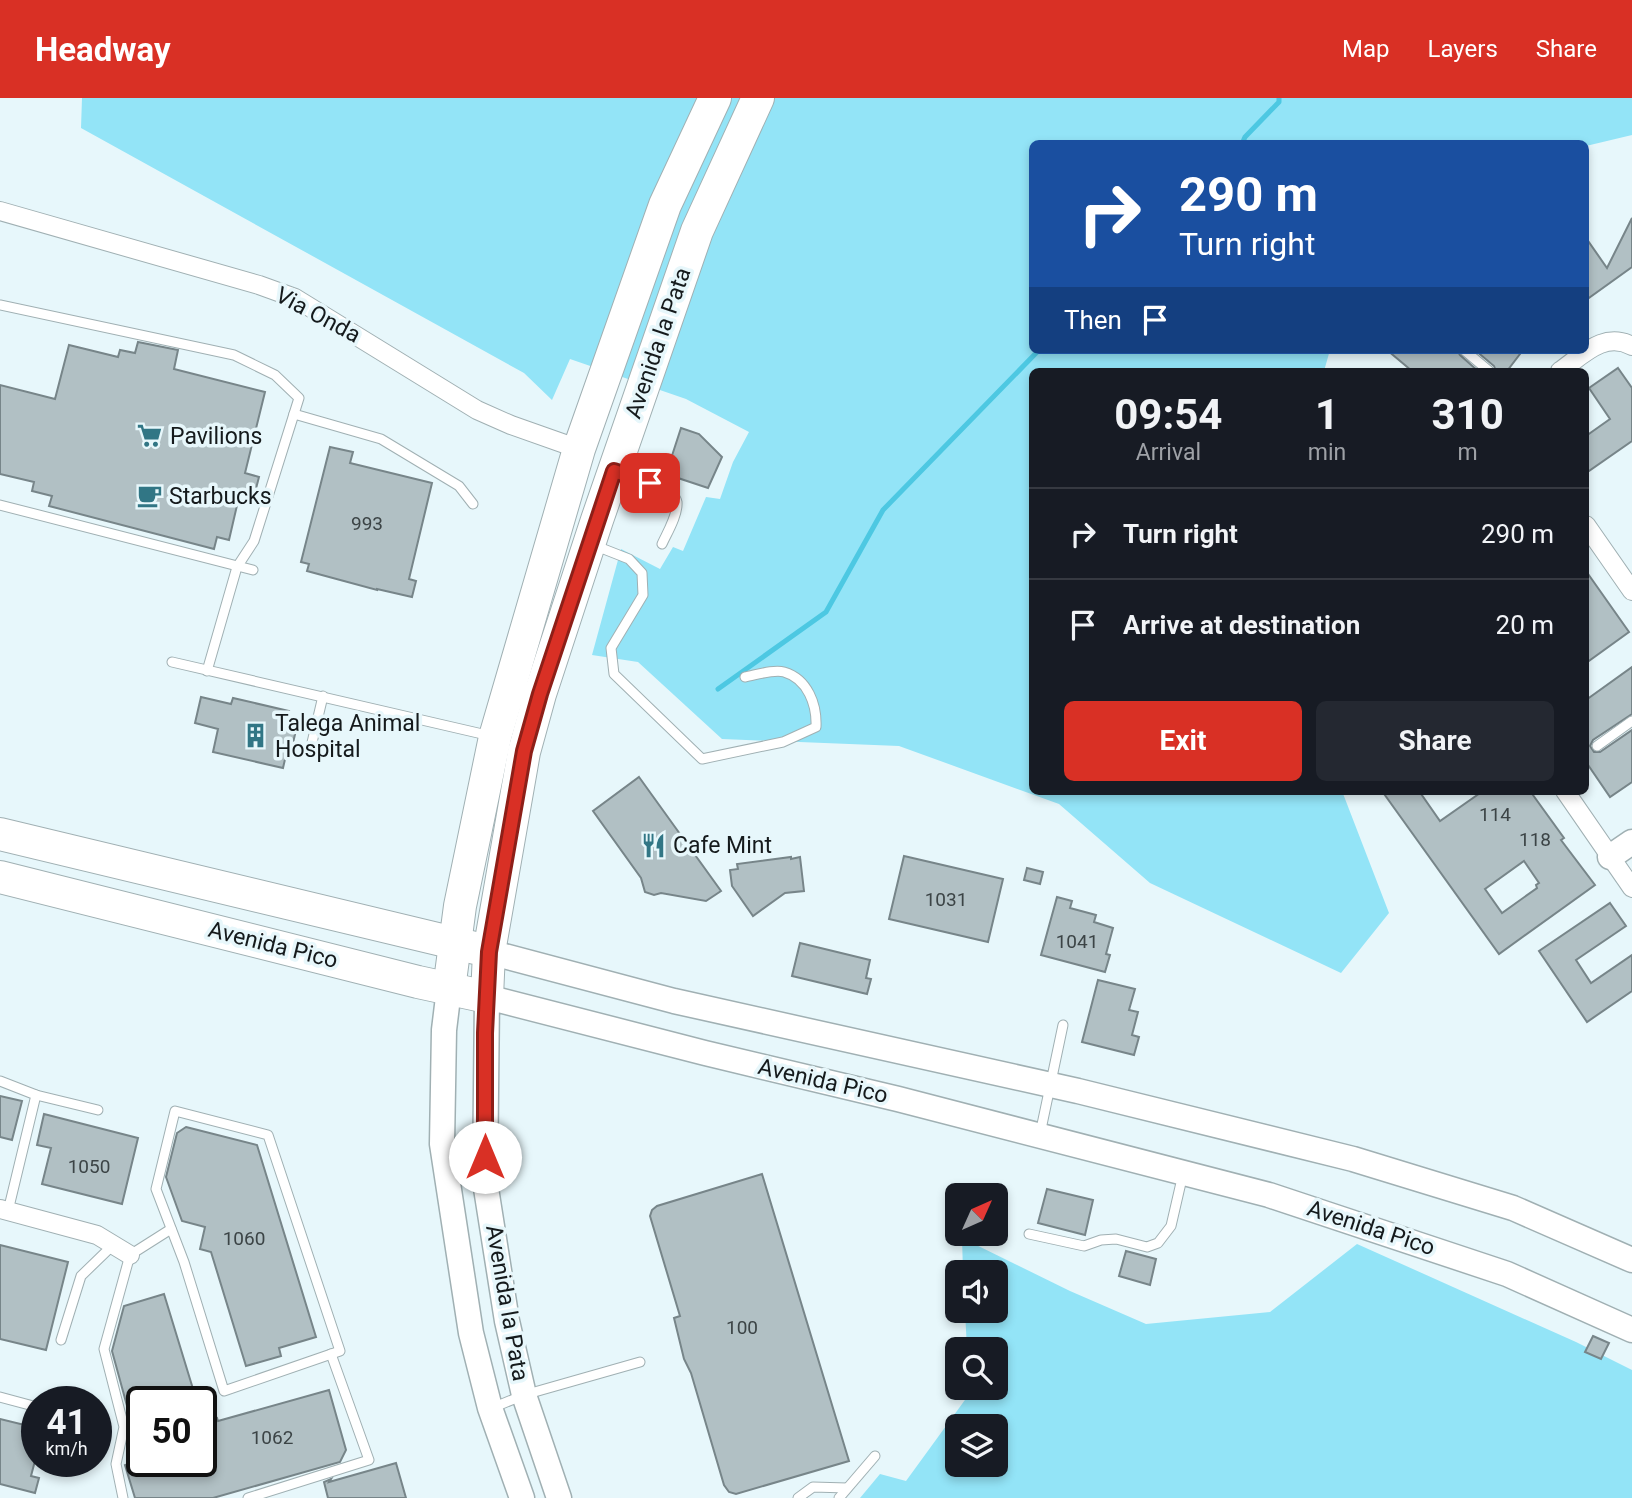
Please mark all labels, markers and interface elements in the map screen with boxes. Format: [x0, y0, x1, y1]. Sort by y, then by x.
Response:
text: Headway [35, 30, 171, 69]
text: Map [1342, 35, 1390, 63]
text: Layers [1428, 35, 1498, 63]
text: Share [1536, 35, 1597, 63]
text: 290 m [1179, 166, 1318, 223]
icon: right [1064, 168, 1155, 259]
text: Turn right [1179, 225, 1315, 263]
street label: Avenida la Pata [620, 264, 696, 422]
street label: Via Onda [271, 281, 365, 349]
icon: arrive [1136, 301, 1174, 339]
text: Then [1064, 305, 1122, 335]
text: 09:54 [1114, 390, 1222, 439]
text: 1 [1315, 390, 1339, 439]
text: 310 [1431, 390, 1504, 439]
supermarket icon: Pavilions [136, 422, 164, 450]
place label: Pavilions [170, 423, 262, 450]
text: Arrival [1136, 439, 1201, 466]
text: min [1308, 439, 1346, 466]
text: m [1458, 439, 1478, 466]
pin [620, 453, 680, 513]
icon: arrive [631, 464, 669, 502]
cafe icon: Starbucks [135, 482, 163, 510]
place label: Starbucks [169, 483, 272, 510]
house number: 993 [351, 512, 383, 535]
icon: right [1064, 515, 1102, 553]
text: Turn right [1123, 519, 1238, 549]
text: 290 m [1481, 519, 1554, 549]
icon: arrive [1064, 606, 1102, 644]
text: Arrive at destination [1123, 610, 1360, 640]
text: 20 m [1496, 610, 1554, 640]
button: Exit [1064, 701, 1302, 781]
button: Share [1316, 701, 1554, 781]
place label: Talega Animal Hospital [275, 710, 420, 763]
building icon: Talega Animal Hospital [241, 722, 269, 750]
house number: 114 [1479, 803, 1511, 826]
house number: 118 [1519, 828, 1551, 851]
restaurant icon: Cafe Mint [639, 831, 667, 859]
place label: Cafe Mint [673, 832, 772, 859]
house number: 1031 [925, 888, 967, 911]
street label: Avenida Pico [206, 916, 340, 974]
house number: 1041 [1056, 930, 1098, 953]
street label: Avenida Pico [755, 1053, 891, 1109]
position arrow [448, 1120, 522, 1194]
house number: 1050 [68, 1155, 110, 1178]
north arrow [945, 1183, 1008, 1246]
map controls [945, 1183, 1008, 1477]
street label: Avenida Pico [1304, 1195, 1438, 1261]
street label: Avenida la Pata [480, 1223, 534, 1383]
house number: 1060 [223, 1227, 265, 1250]
button: sound [945, 1260, 1008, 1323]
house number: 100 [726, 1316, 758, 1339]
button: search [945, 1337, 1008, 1400]
speed limit sign: 50 [126, 1386, 217, 1477]
text: 41 [46, 1402, 87, 1443]
button: layers [945, 1414, 1008, 1477]
house number: 1062 [251, 1426, 293, 1449]
text: km/h [45, 1438, 88, 1459]

